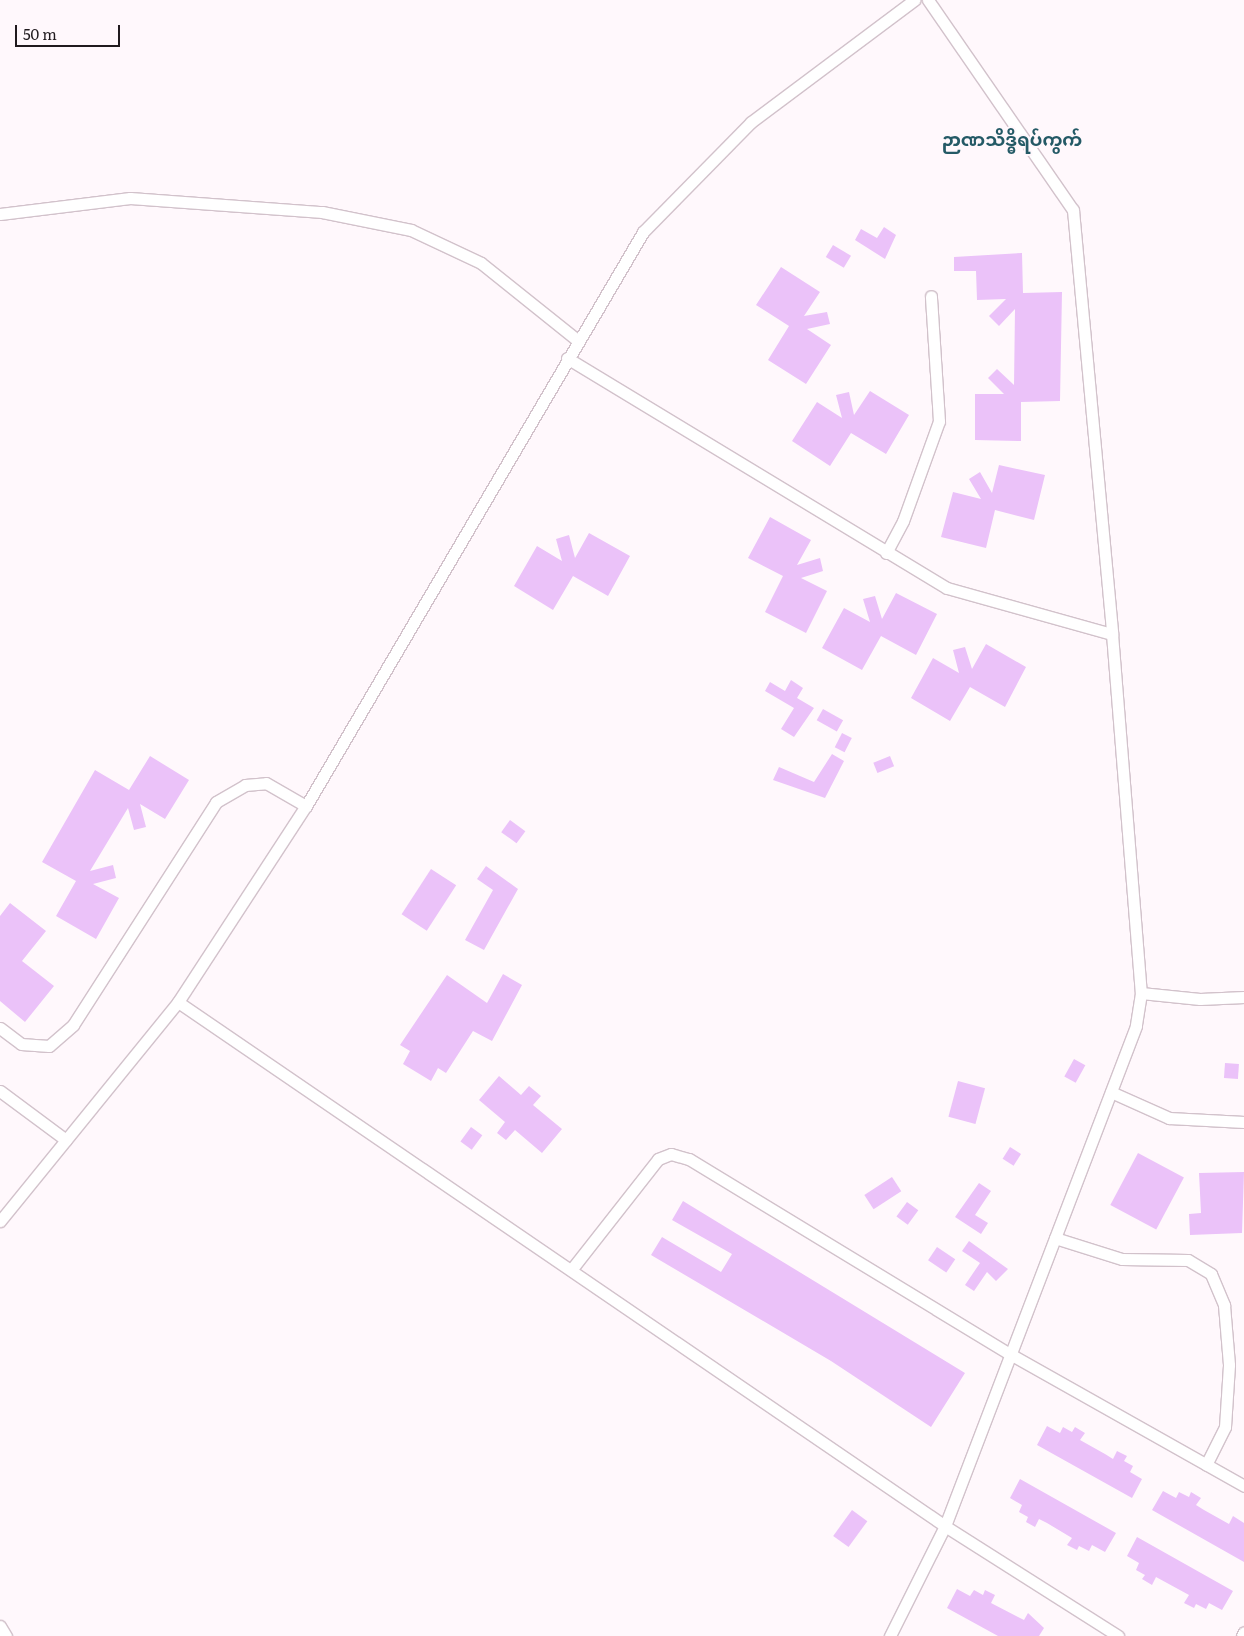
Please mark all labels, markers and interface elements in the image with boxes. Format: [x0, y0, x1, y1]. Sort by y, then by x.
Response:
scale bar [18, 15, 122, 47]
text: 50 m [23, 22, 57, 45]
district label: ဉာဏသိဒ္ဓိရပ်ကွက် [942, 128, 1082, 150]

